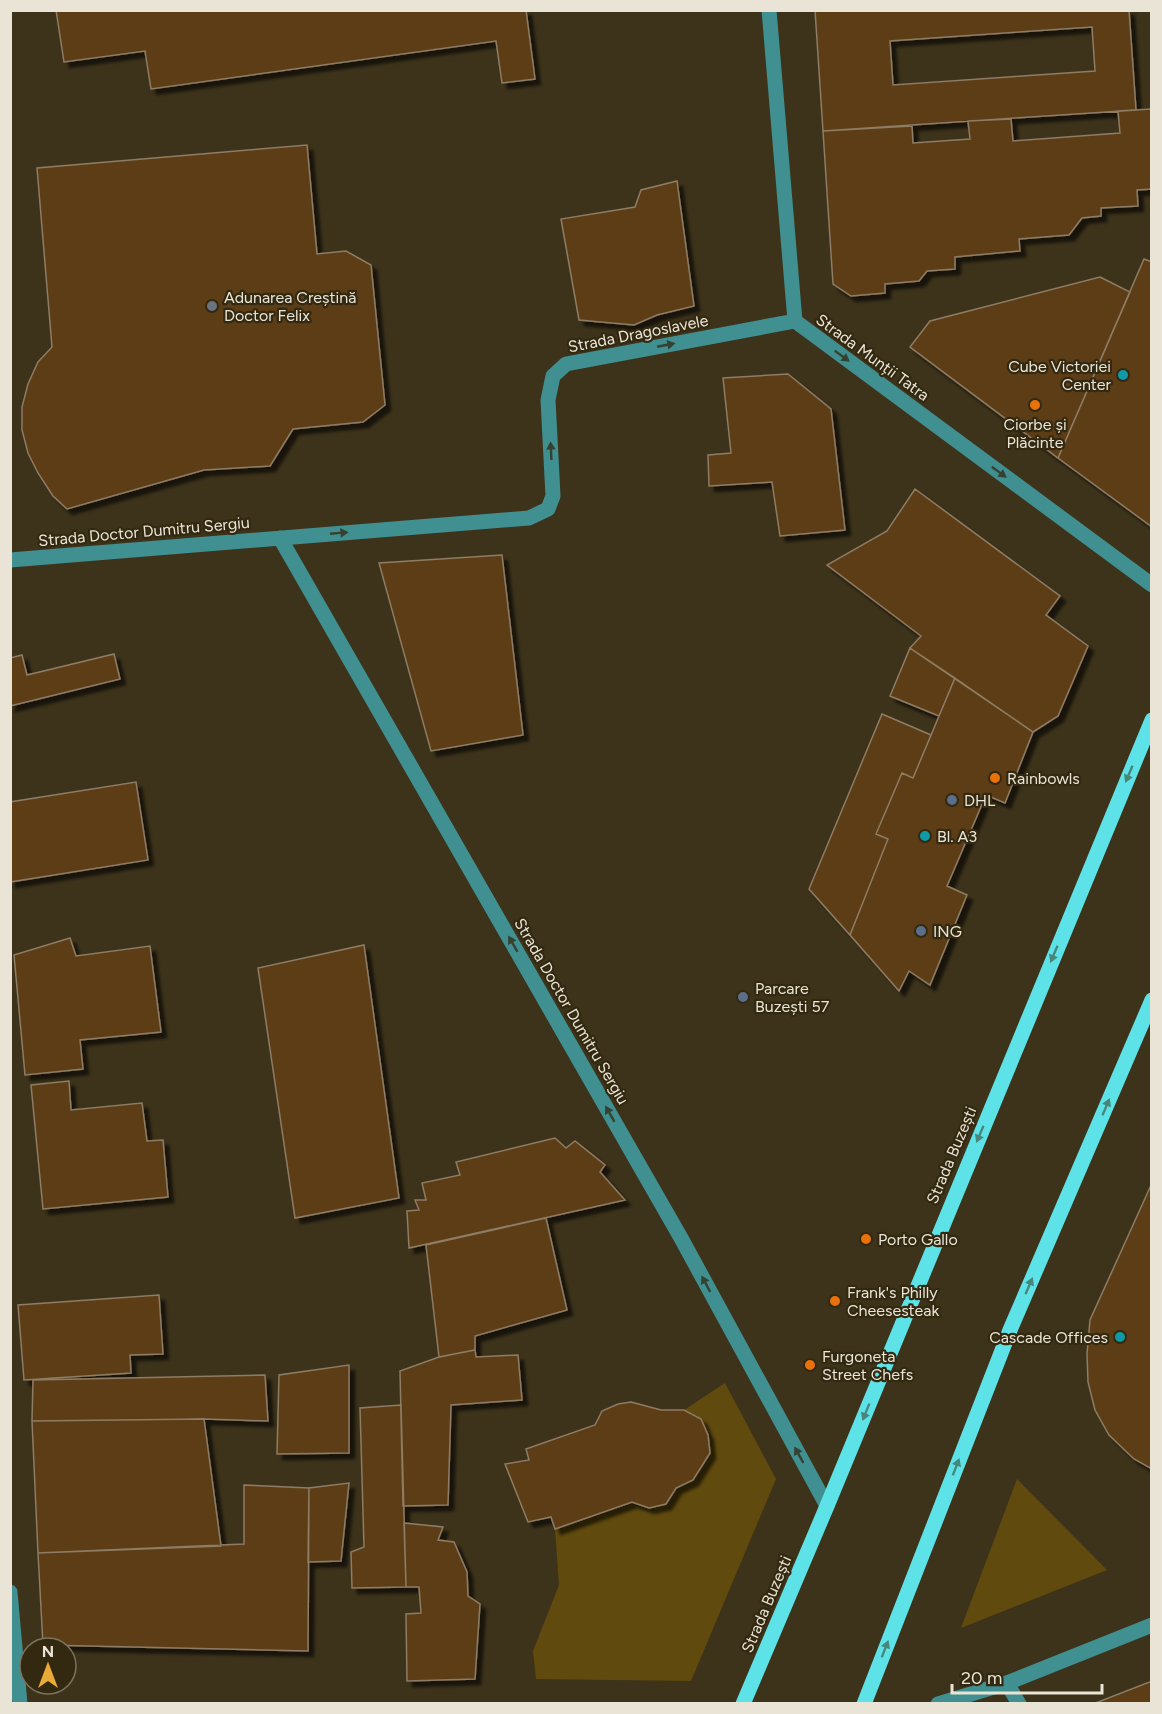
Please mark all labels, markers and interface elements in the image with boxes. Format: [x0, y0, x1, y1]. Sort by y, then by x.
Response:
place label: Adunarea Creștină Doctor Felix [224, 288, 356, 325]
marker: Adunarea Creștină Doctor Felix [205, 299, 219, 313]
street label: Strada Munții Tatra [812, 310, 933, 405]
street label: Strada Dragoslavele [566, 311, 710, 356]
one-way arrow [656, 340, 675, 349]
one-way arrow [833, 350, 849, 362]
place label: Cube Victoriei Center [1008, 357, 1112, 394]
marker: Cube Victoriei Center [1116, 368, 1130, 382]
marker: Ciorbe și Plăcinte [1028, 398, 1042, 412]
place label: Ciorbe și Plăcinte [1003, 415, 1067, 452]
one-way arrow [546, 442, 555, 461]
one-way arrow [990, 466, 1006, 478]
street label: Strada Doctor Dumitru Sergiu [38, 513, 251, 550]
one-way arrow [329, 528, 348, 538]
one-way arrow [1124, 765, 1133, 783]
place label: Rainbowls [1007, 769, 1080, 788]
marker: Rainbowls [988, 771, 1002, 785]
place label: DHL [964, 791, 996, 810]
marker: DHL [945, 793, 959, 807]
place label: Bl. A3 [937, 827, 977, 846]
marker: Bl. A3 [918, 829, 932, 843]
street label: Strada Doctor Dumitru Sergiu [510, 915, 633, 1108]
place label: ING [933, 922, 962, 941]
marker: ING [914, 924, 928, 938]
one-way arrow [508, 936, 518, 953]
one-way arrow [1049, 946, 1059, 964]
place label: Parcare Buzești 57 [755, 979, 830, 1016]
marker: Parcare Buzești 57 [736, 990, 750, 1004]
one-way arrow [1102, 1098, 1111, 1116]
street label: Strada Buzești [922, 1104, 980, 1207]
one-way arrow [605, 1105, 615, 1122]
one-way arrow [975, 1126, 985, 1144]
place label: Porto Gallo [878, 1230, 958, 1249]
marker: Porto Gallo [859, 1232, 873, 1246]
one-way arrow [701, 1275, 711, 1292]
one-way arrow [1024, 1277, 1034, 1295]
place label: Frank's Philly Cheesesteak [847, 1283, 939, 1320]
marker: Frank's Philly Cheesesteak [828, 1294, 842, 1308]
place label: Cascade Offices [989, 1328, 1108, 1347]
marker: Cascade Offices [1113, 1330, 1127, 1344]
place label: Furgoneta Street Chefs [822, 1347, 913, 1384]
marker: Furgoneta Street Chefs [803, 1358, 817, 1372]
one-way arrow [861, 1403, 870, 1421]
one-way arrow [794, 1446, 804, 1463]
one-way arrow [952, 1458, 962, 1476]
street label: Strada Buzești [737, 1553, 795, 1656]
north arrow [18, 1636, 78, 1696]
one-way arrow [881, 1640, 891, 1658]
text: N [42, 1642, 54, 1661]
scale bar [952, 1657, 1102, 1695]
text: 20 m [961, 1667, 1002, 1689]

